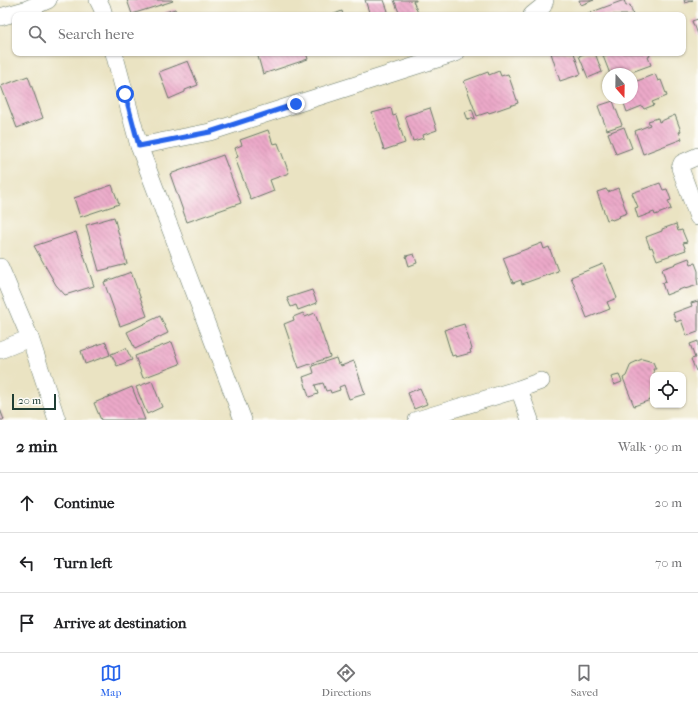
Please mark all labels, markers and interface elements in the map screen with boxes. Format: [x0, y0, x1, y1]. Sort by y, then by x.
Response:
search box [12, 12, 686, 56]
icon: search [26, 23, 48, 45]
text: Search here [58, 25, 134, 43]
north arrow [602, 68, 638, 104]
route start [116, 85, 134, 103]
route end [287, 95, 305, 113]
map controls [650, 372, 686, 408]
button: locate [650, 372, 686, 408]
scale bar [12, 392, 56, 411]
text: 20 m [18, 394, 41, 407]
text: 2 min [16, 436, 57, 456]
text: Walk · 90 m [618, 439, 682, 454]
icon: ahead [16, 492, 38, 514]
text: Continue [54, 494, 114, 512]
text: 20 m [655, 495, 682, 510]
icon: left [16, 552, 38, 574]
text: Turn left [54, 554, 112, 572]
text: 70 m [655, 555, 682, 570]
icon: arrive [16, 612, 38, 634]
text: Arrive at destination [54, 614, 186, 632]
tab: Map [100, 662, 122, 699]
tab: Directions [322, 662, 371, 699]
tab: Saved [571, 662, 598, 699]

